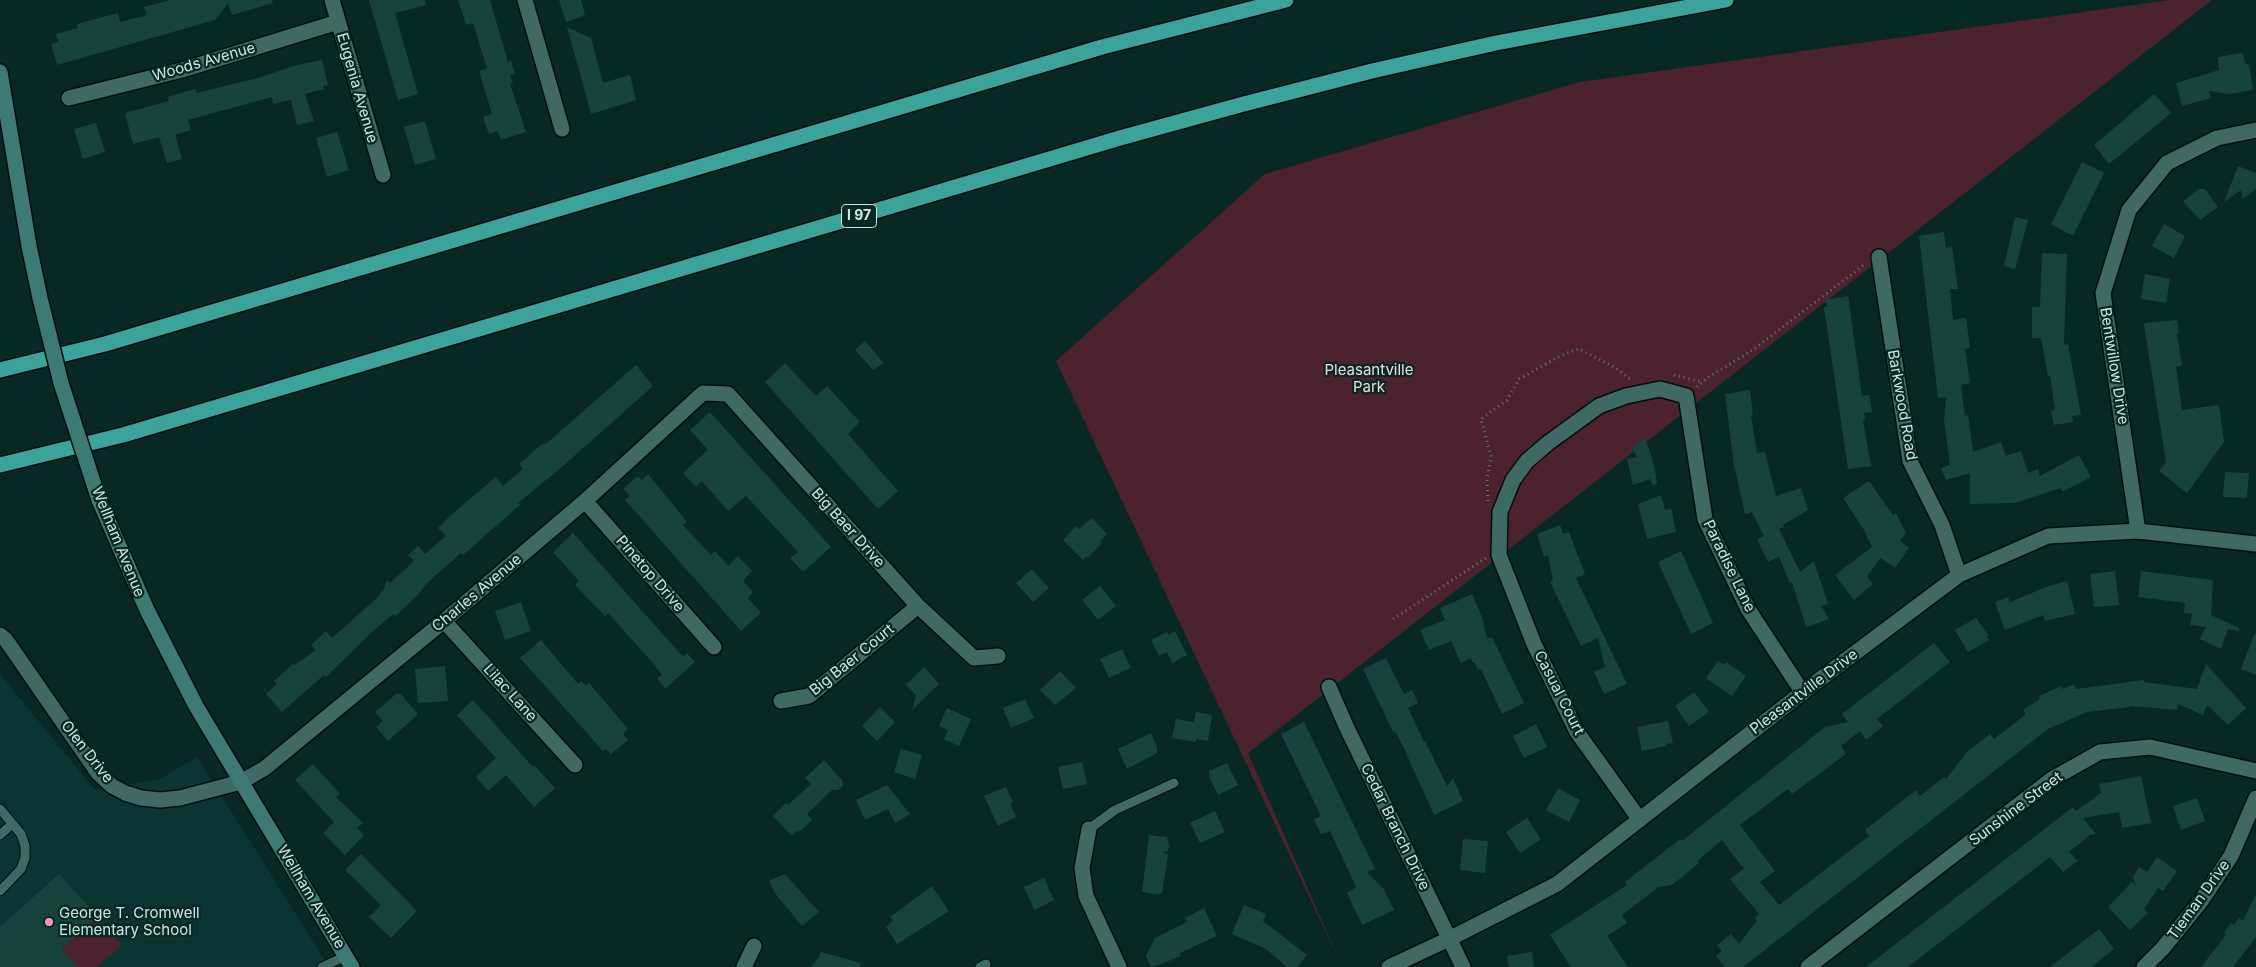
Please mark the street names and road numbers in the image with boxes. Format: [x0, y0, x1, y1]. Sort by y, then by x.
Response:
street label: Eugenia Avenue [333, 31, 381, 145]
street label: Woods Avenue [151, 39, 257, 85]
road number: I 97 [842, 205, 876, 228]
street label: Bentwillow Drive [2096, 306, 2132, 426]
street label: Barkwood Road [1883, 348, 1921, 462]
street label: Wellham Avenue [88, 484, 148, 600]
street label: Big Baer Drive [808, 484, 888, 572]
street label: Paradise Lane [1699, 517, 1759, 615]
street label: Pinetop Drive [612, 532, 688, 616]
street label: Charles Avenue [429, 550, 525, 636]
street label: Big Baer Court [806, 620, 898, 700]
street label: Pleasantville Drive [1746, 646, 1862, 738]
street label: Casual Court [1530, 648, 1588, 738]
street label: Lilac Lane [479, 660, 541, 726]
street label: Olen Drive [57, 717, 117, 787]
street label: Cedar Branch Drive [1356, 761, 1434, 893]
street label: Sunshine Street [1966, 768, 2066, 850]
street label: Wellham Avenue [273, 842, 349, 952]
street label: Tieman Drive [2164, 857, 2234, 943]

